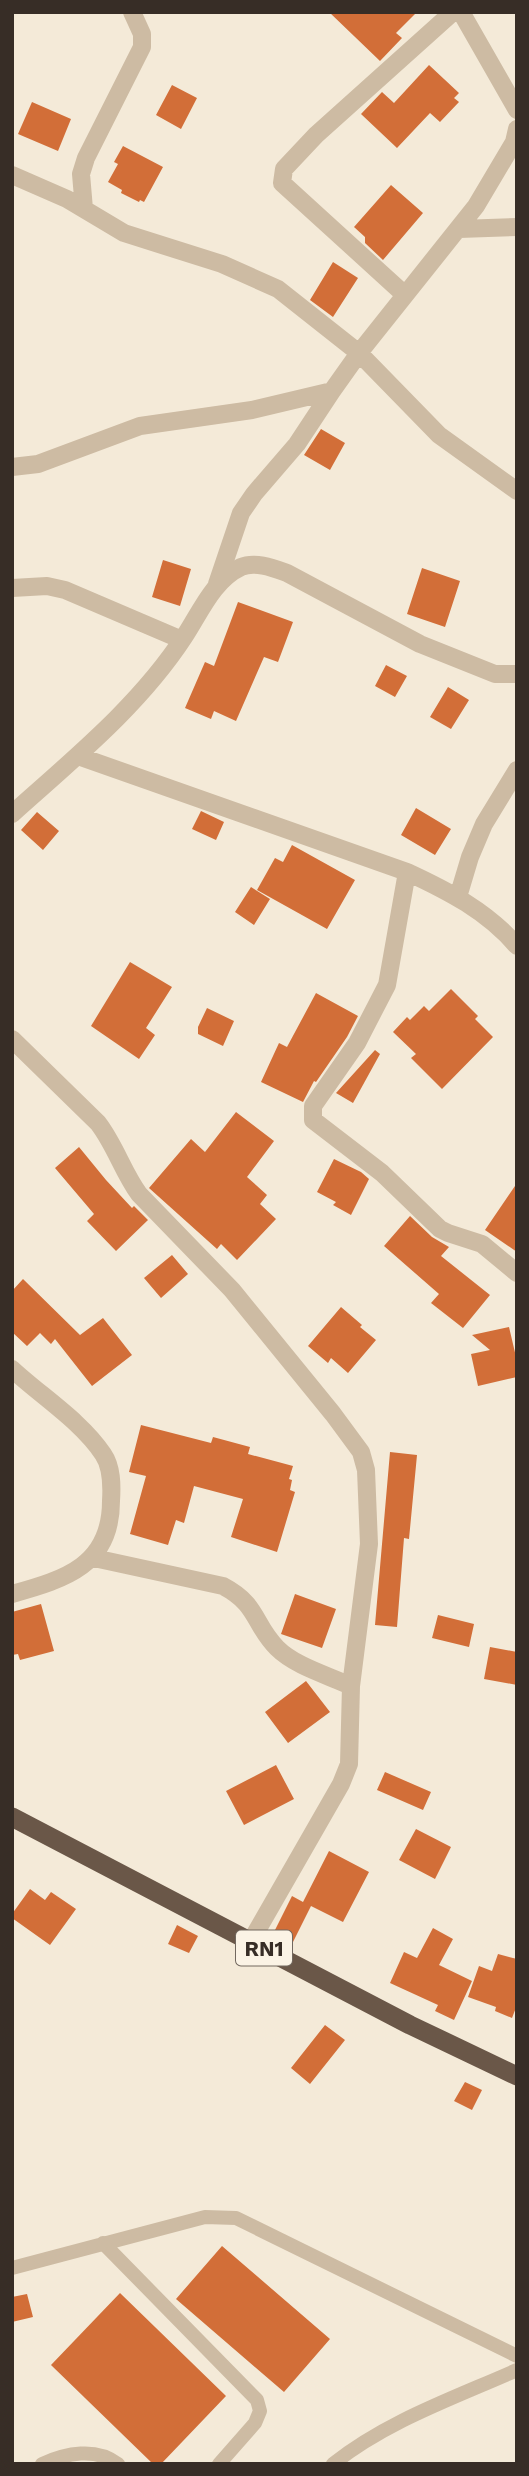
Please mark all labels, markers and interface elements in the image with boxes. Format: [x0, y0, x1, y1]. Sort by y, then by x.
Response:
road number: RN1 [236, 1930, 292, 1966]

